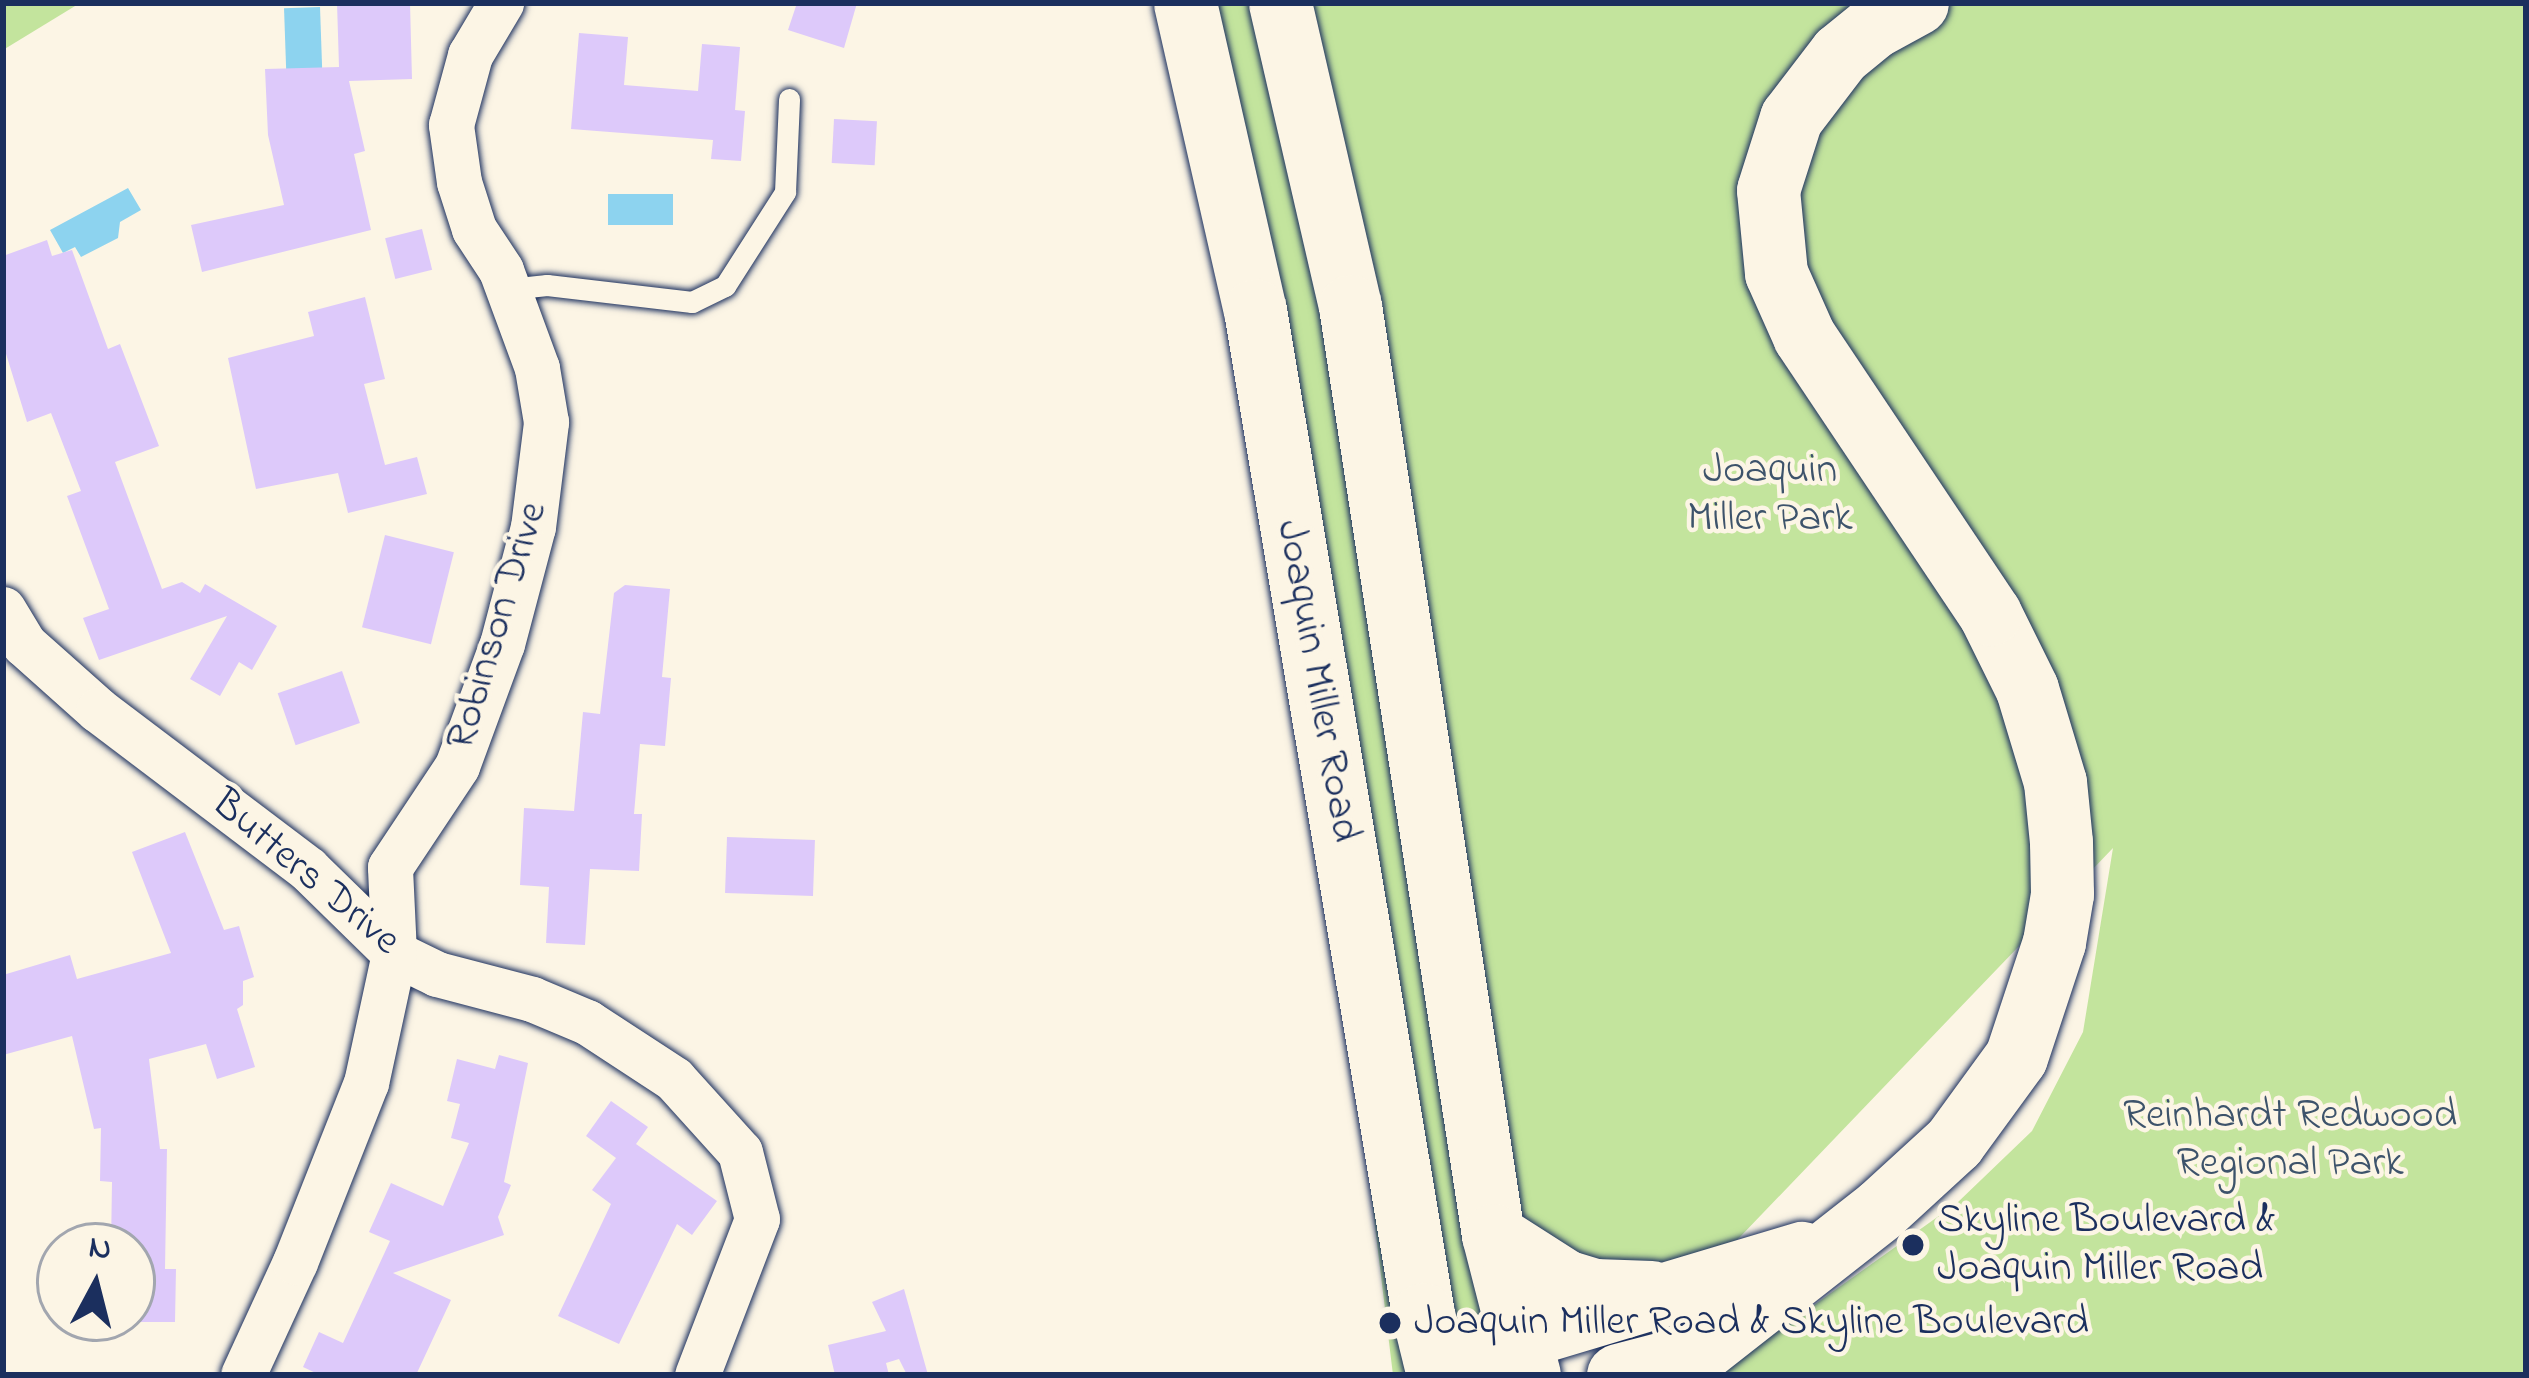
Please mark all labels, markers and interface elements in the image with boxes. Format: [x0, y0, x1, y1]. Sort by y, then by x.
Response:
park label: Joaquin Miller Park [1687, 446, 1853, 544]
street label: Robinson Drive [436, 496, 560, 756]
street label: Joaquin Miller Road [1264, 516, 1370, 846]
street label: Butters Drive [200, 779, 410, 967]
park label: Reinhardt Redwood Regional Park [2123, 1091, 2457, 1190]
place label: Skyline Boulevard & Joaquin Miller Road [1937, 1196, 2275, 1294]
north arrow [36, 1222, 156, 1342]
text: N [86, 1224, 114, 1274]
marker: Skyline Boulevard & Joaquin Miller Road [1900, 1232, 1926, 1258]
place label: Joaquin Miller Road & Skyline Boulevard [1414, 1298, 2089, 1348]
marker: Joaquin Miller Road & Skyline Boulevard [1377, 1310, 1403, 1336]

